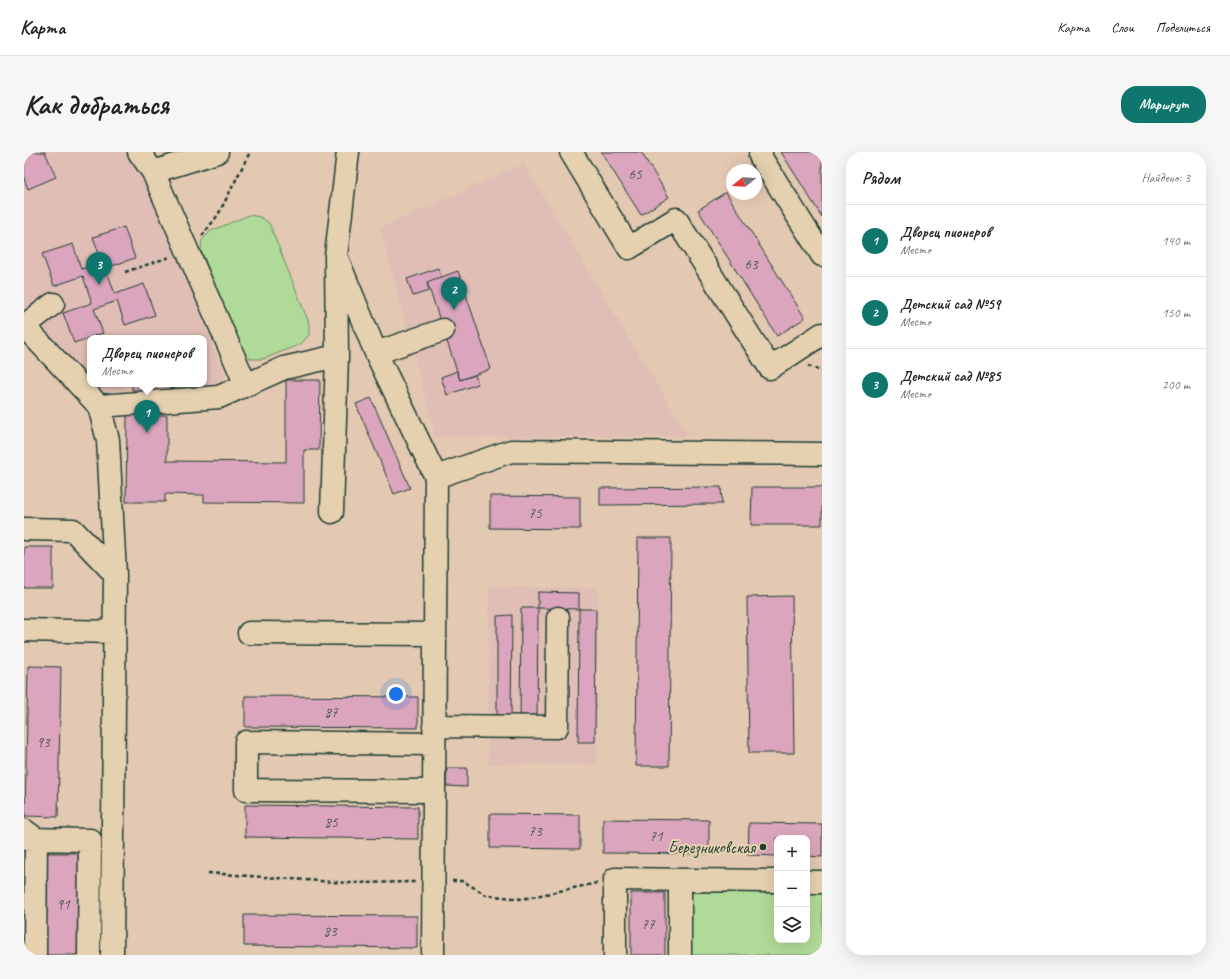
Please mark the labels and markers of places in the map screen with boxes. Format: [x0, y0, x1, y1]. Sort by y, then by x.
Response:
pin: 3 [86, 252, 112, 285]
pin: 2 [441, 277, 467, 310]
pin: 1 [134, 400, 160, 433]
place label: Березниковская [668, 837, 756, 859]
marker: Березниковская [758, 842, 768, 852]

